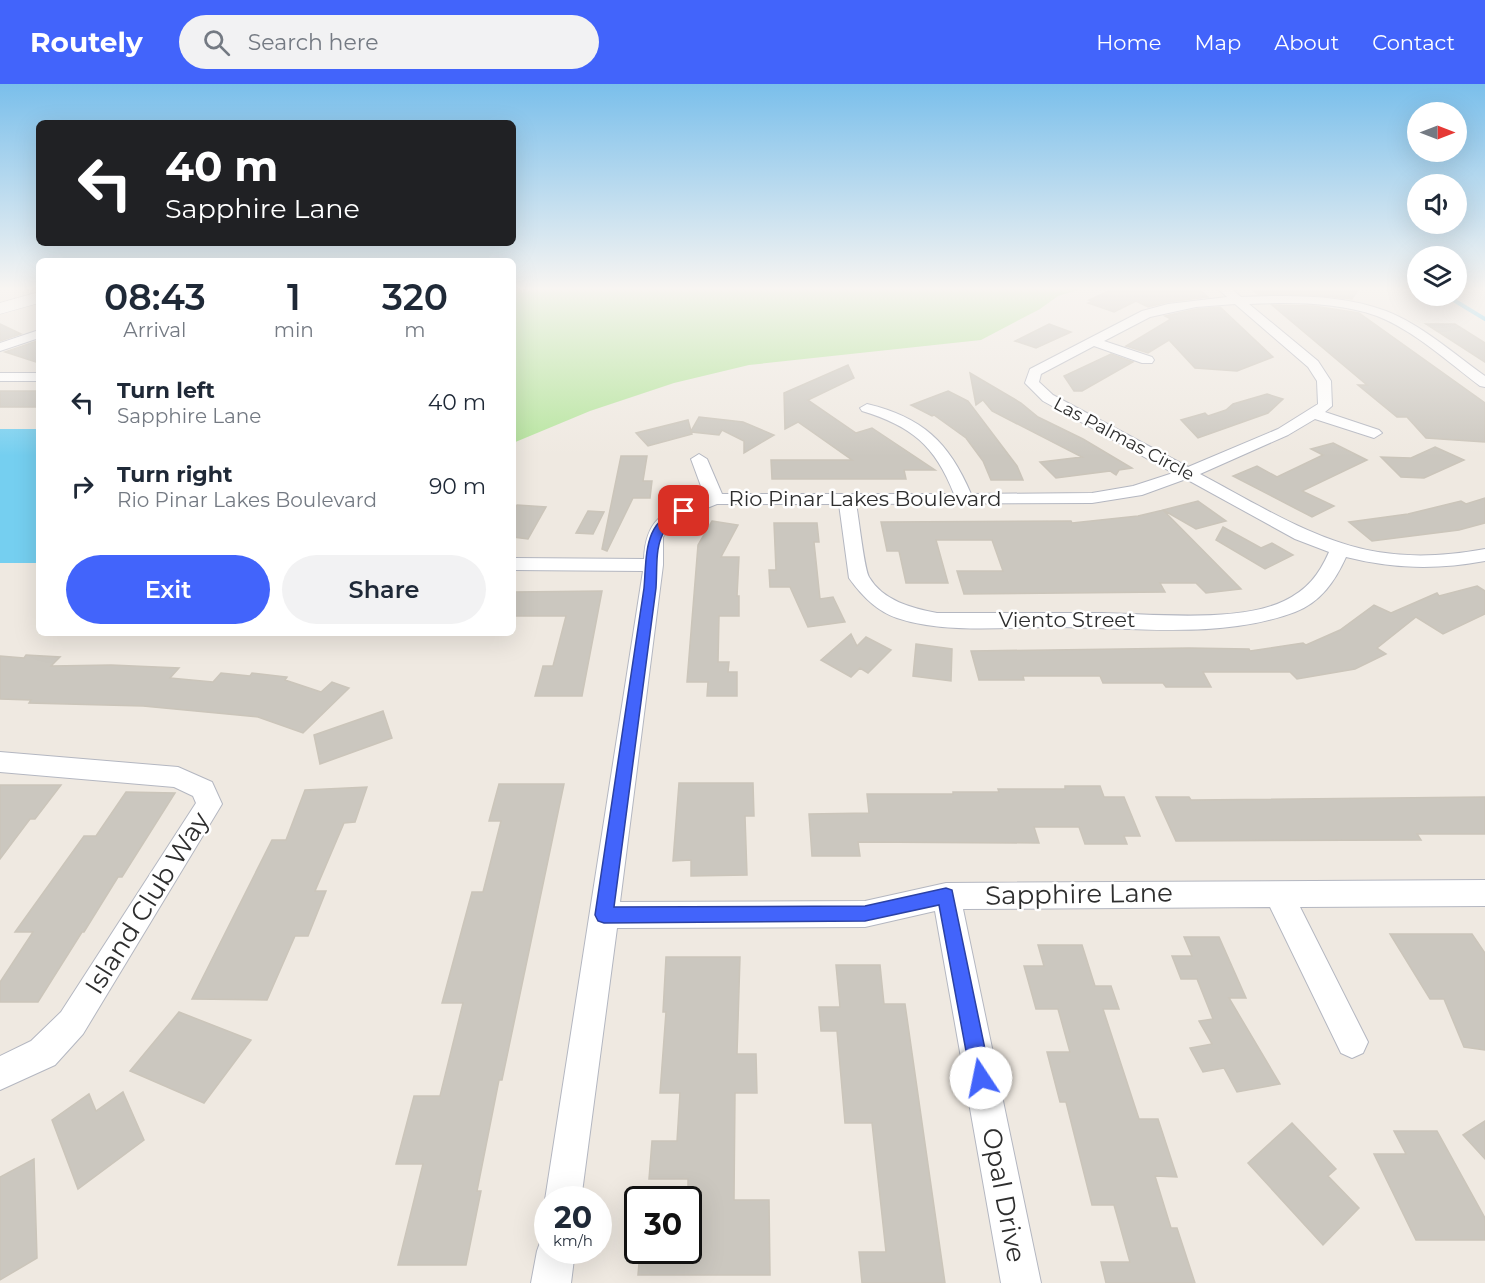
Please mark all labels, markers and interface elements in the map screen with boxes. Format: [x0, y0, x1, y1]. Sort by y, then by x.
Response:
search box [179, 15, 599, 69]
text: Routely [30, 25, 143, 59]
icon: search [200, 26, 233, 59]
text: Search here [248, 29, 379, 56]
text: Home [1096, 30, 1161, 55]
text: Map [1194, 30, 1241, 55]
text: About [1274, 30, 1339, 55]
text: Contact [1372, 30, 1455, 55]
north arrow [1407, 102, 1467, 162]
map controls [1407, 102, 1467, 306]
text: 40 m [165, 140, 278, 192]
icon: left [66, 144, 144, 222]
button: sound [1407, 174, 1467, 234]
text: Sapphire Lane [165, 192, 360, 225]
button: layers [1407, 246, 1467, 306]
text: 08:43 [104, 275, 206, 319]
text: 1 [287, 275, 301, 319]
text: 320 [382, 275, 448, 319]
text: Arrival [123, 318, 186, 342]
text: min [274, 318, 314, 342]
text: m [404, 318, 426, 342]
text: Turn left [117, 377, 215, 404]
icon: left [66, 386, 99, 419]
text: 40 m [428, 389, 486, 416]
street label: Las Palmas Circle [1050, 393, 1198, 485]
text: Sapphire Lane [117, 404, 261, 428]
text: Turn right [117, 461, 232, 488]
icon: right [66, 470, 99, 503]
text: 90 m [429, 473, 486, 500]
pin [658, 485, 709, 536]
street label: Rio Pinar Lakes Boulevard [728, 486, 1002, 511]
text: Rio Pinar Lakes Boulevard [117, 488, 377, 512]
icon: arrive [667, 494, 700, 527]
button: Exit [66, 555, 270, 624]
button: Share [282, 555, 486, 624]
street label: Viento Street [998, 607, 1136, 632]
street label: Island Club Way [78, 805, 216, 1000]
street label: Sapphire Lane [985, 876, 1173, 912]
position arrow [949, 1046, 1013, 1110]
street label: Opal Drive [975, 1125, 1033, 1265]
speed limit sign: 30 [624, 1186, 702, 1264]
text: 20 [554, 1199, 592, 1236]
text: km/h [553, 1231, 593, 1250]

